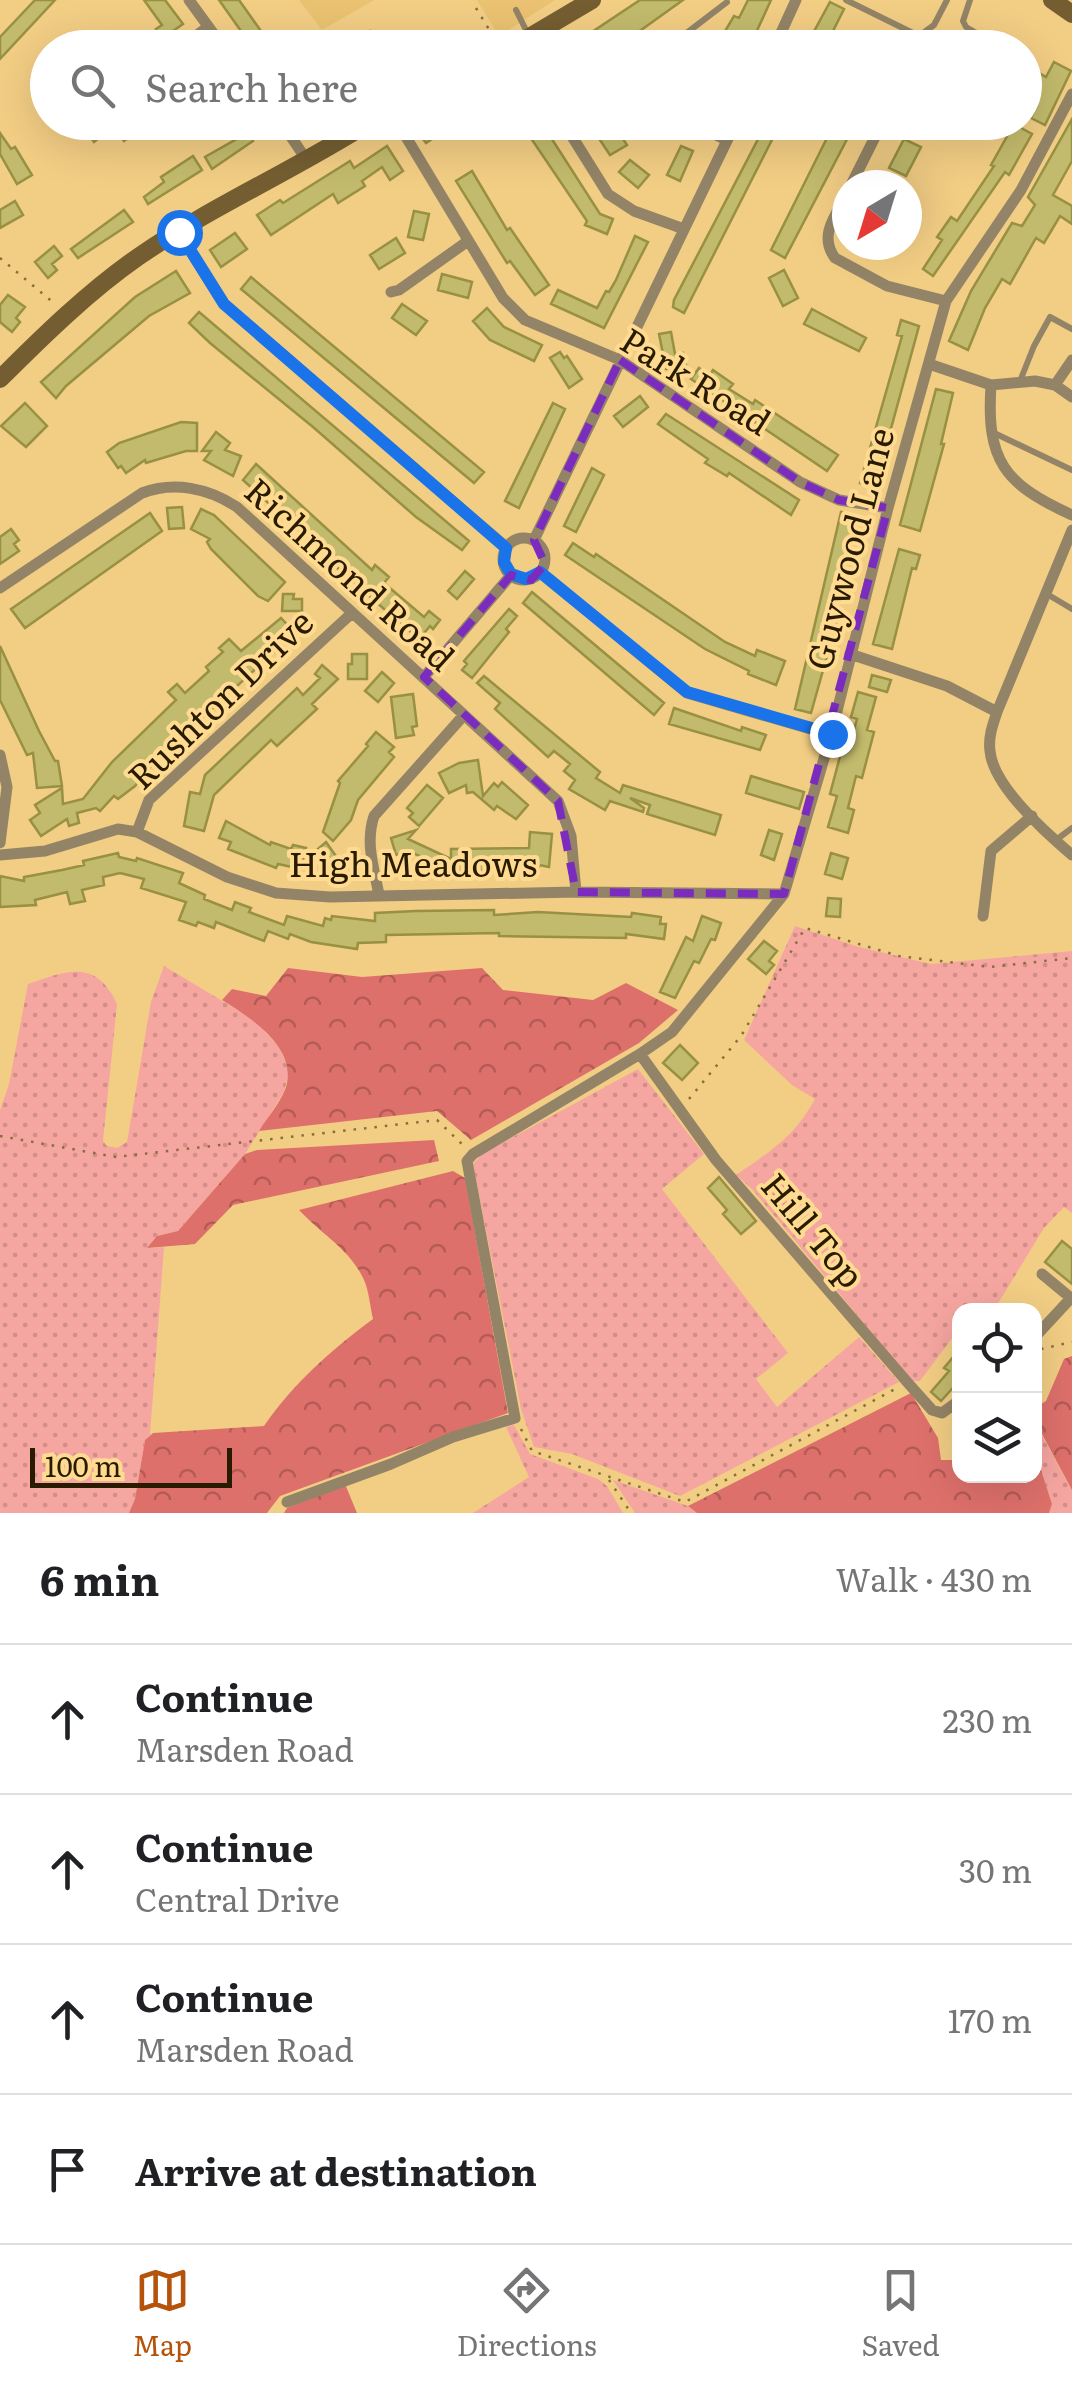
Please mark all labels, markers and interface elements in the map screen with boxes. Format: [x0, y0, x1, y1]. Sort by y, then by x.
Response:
search box [30, 30, 1042, 140]
text: Search here [145, 57, 358, 114]
icon: search [65, 58, 120, 113]
north arrow [832, 170, 922, 260]
route start [157, 210, 203, 256]
street label: Park Road [611, 313, 782, 446]
street label: Guywood Lane [791, 421, 905, 675]
street label: Richmond Road [234, 464, 468, 682]
street label: Rushton Drive [114, 596, 323, 800]
route end [810, 712, 856, 758]
street label: High Meadows [289, 836, 537, 888]
street label: Hill Top [750, 1160, 878, 1298]
map controls [952, 1303, 1042, 1483]
button: locate [952, 1303, 1042, 1393]
button: layers [952, 1393, 1042, 1483]
scale bar [30, 1443, 232, 1488]
text: 100 m [45, 1444, 122, 1486]
text: 6 min [40, 1547, 159, 1609]
text: Walk · 430 m [836, 1554, 1032, 1602]
text: Continue [135, 1667, 313, 1724]
icon: ahead [40, 1692, 95, 1747]
text: 230 m [942, 1695, 1032, 1743]
text: Marsden Road [135, 1724, 354, 1772]
text: Continue [135, 1817, 313, 1874]
icon: ahead [40, 1842, 95, 1897]
text: 30 m [959, 1845, 1032, 1893]
text: Central Drive [135, 1874, 340, 1922]
text: Continue [135, 1967, 313, 2024]
icon: ahead [40, 1992, 95, 2047]
text: 170 m [948, 1995, 1032, 2043]
text: Marsden Road [135, 2024, 354, 2072]
text: Arrive at destination [135, 2141, 537, 2198]
icon: arrive [40, 2142, 95, 2197]
tab: Map [132, 2263, 192, 2365]
tab: Directions [457, 2263, 597, 2365]
tab: Saved [862, 2263, 940, 2365]

